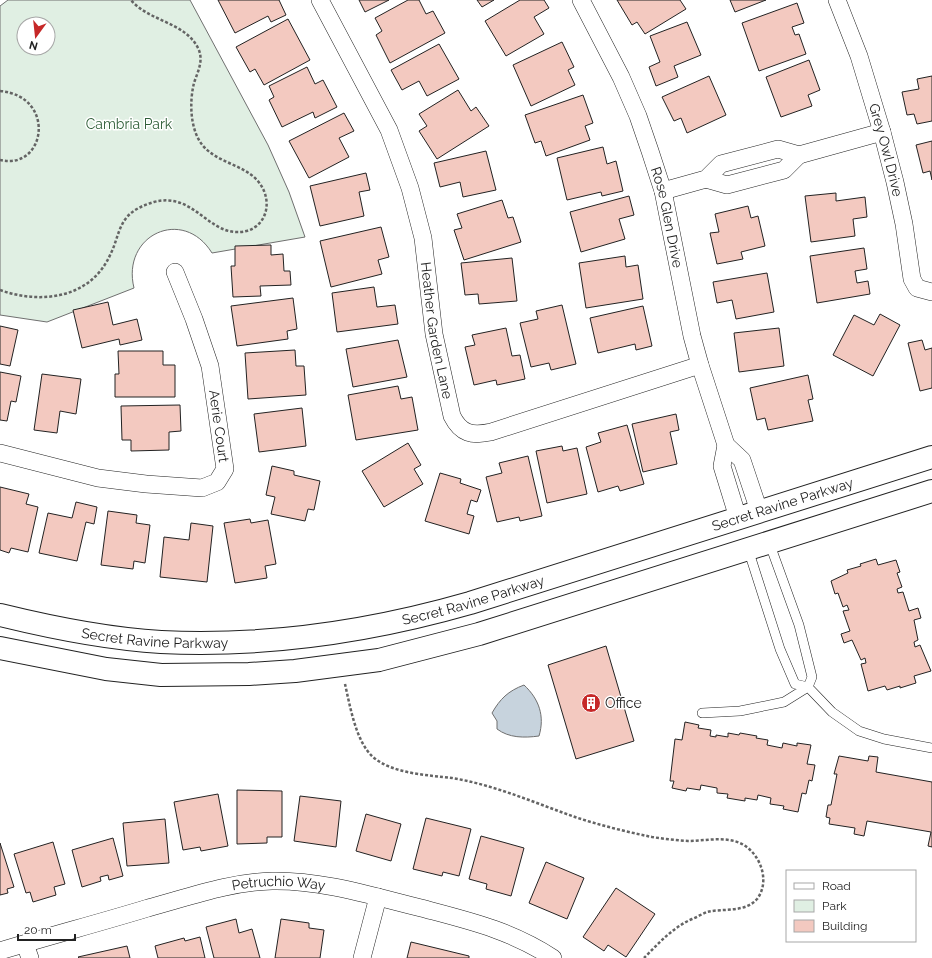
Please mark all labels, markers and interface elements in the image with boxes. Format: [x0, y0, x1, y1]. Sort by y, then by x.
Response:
north arrow [16, 16, 56, 56]
text: N [28, 38, 39, 53]
street label: Grey Owl Drive [866, 101, 906, 198]
park label: Cambria Park [86, 116, 173, 132]
street label: Rose Glen Drive [648, 165, 686, 269]
street label: Heather Garden Lane [418, 261, 456, 400]
street label: Aerie Court [206, 389, 232, 464]
street label: Secret Ravine Parkway [710, 474, 856, 534]
street label: Secret Ravine Parkway [400, 572, 547, 628]
street label: Secret Ravine Parkway [80, 625, 229, 651]
building icon: Office [580, 692, 602, 714]
place label: Office [605, 695, 642, 711]
legend [786, 870, 916, 942]
street label: Petruchio Way [231, 873, 327, 894]
text: Road [822, 879, 851, 893]
text: Park [822, 899, 847, 913]
scale bar [18, 916, 75, 942]
text: Building [822, 919, 868, 933]
text: 20 m [24, 923, 52, 937]

